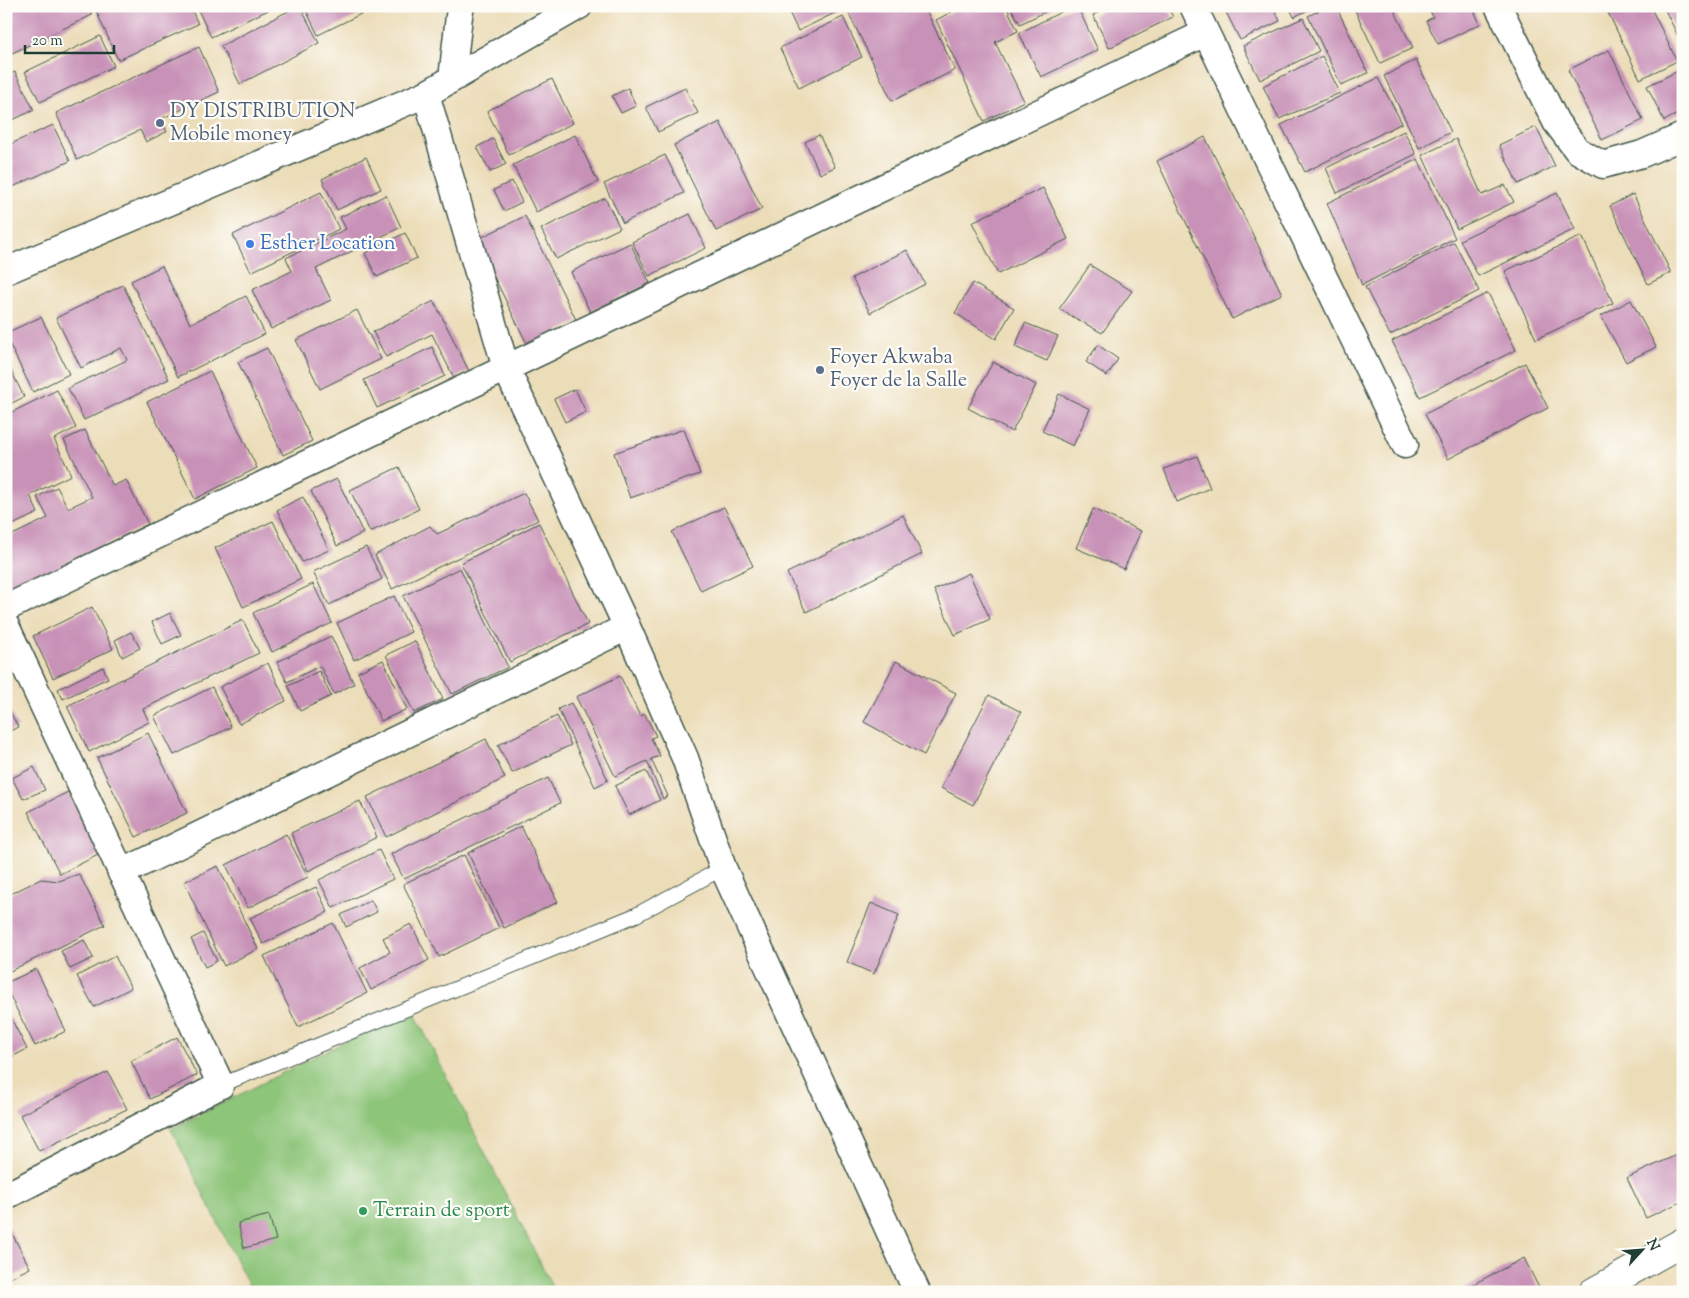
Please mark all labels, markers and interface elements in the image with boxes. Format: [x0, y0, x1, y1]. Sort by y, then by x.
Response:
scale bar [25, 22, 114, 54]
text: 20 m [32, 31, 63, 52]
place label: DY DISTRIBUTION Mobile money [170, 98, 355, 150]
marker: DY DISTRIBUTION Mobile money [154, 117, 166, 129]
place label: Esther Location [260, 230, 396, 259]
marker: Esther Location [244, 238, 256, 250]
place label: Foyer Akwaba Foyer de la Salle [830, 344, 967, 396]
marker: Foyer Akwaba Foyer de la Salle [814, 364, 826, 376]
place label: Terrain de sport [373, 1197, 510, 1226]
marker: Terrain de sport [357, 1205, 369, 1217]
north arrow [1616, 1226, 1666, 1276]
text: N [1640, 1236, 1663, 1255]

